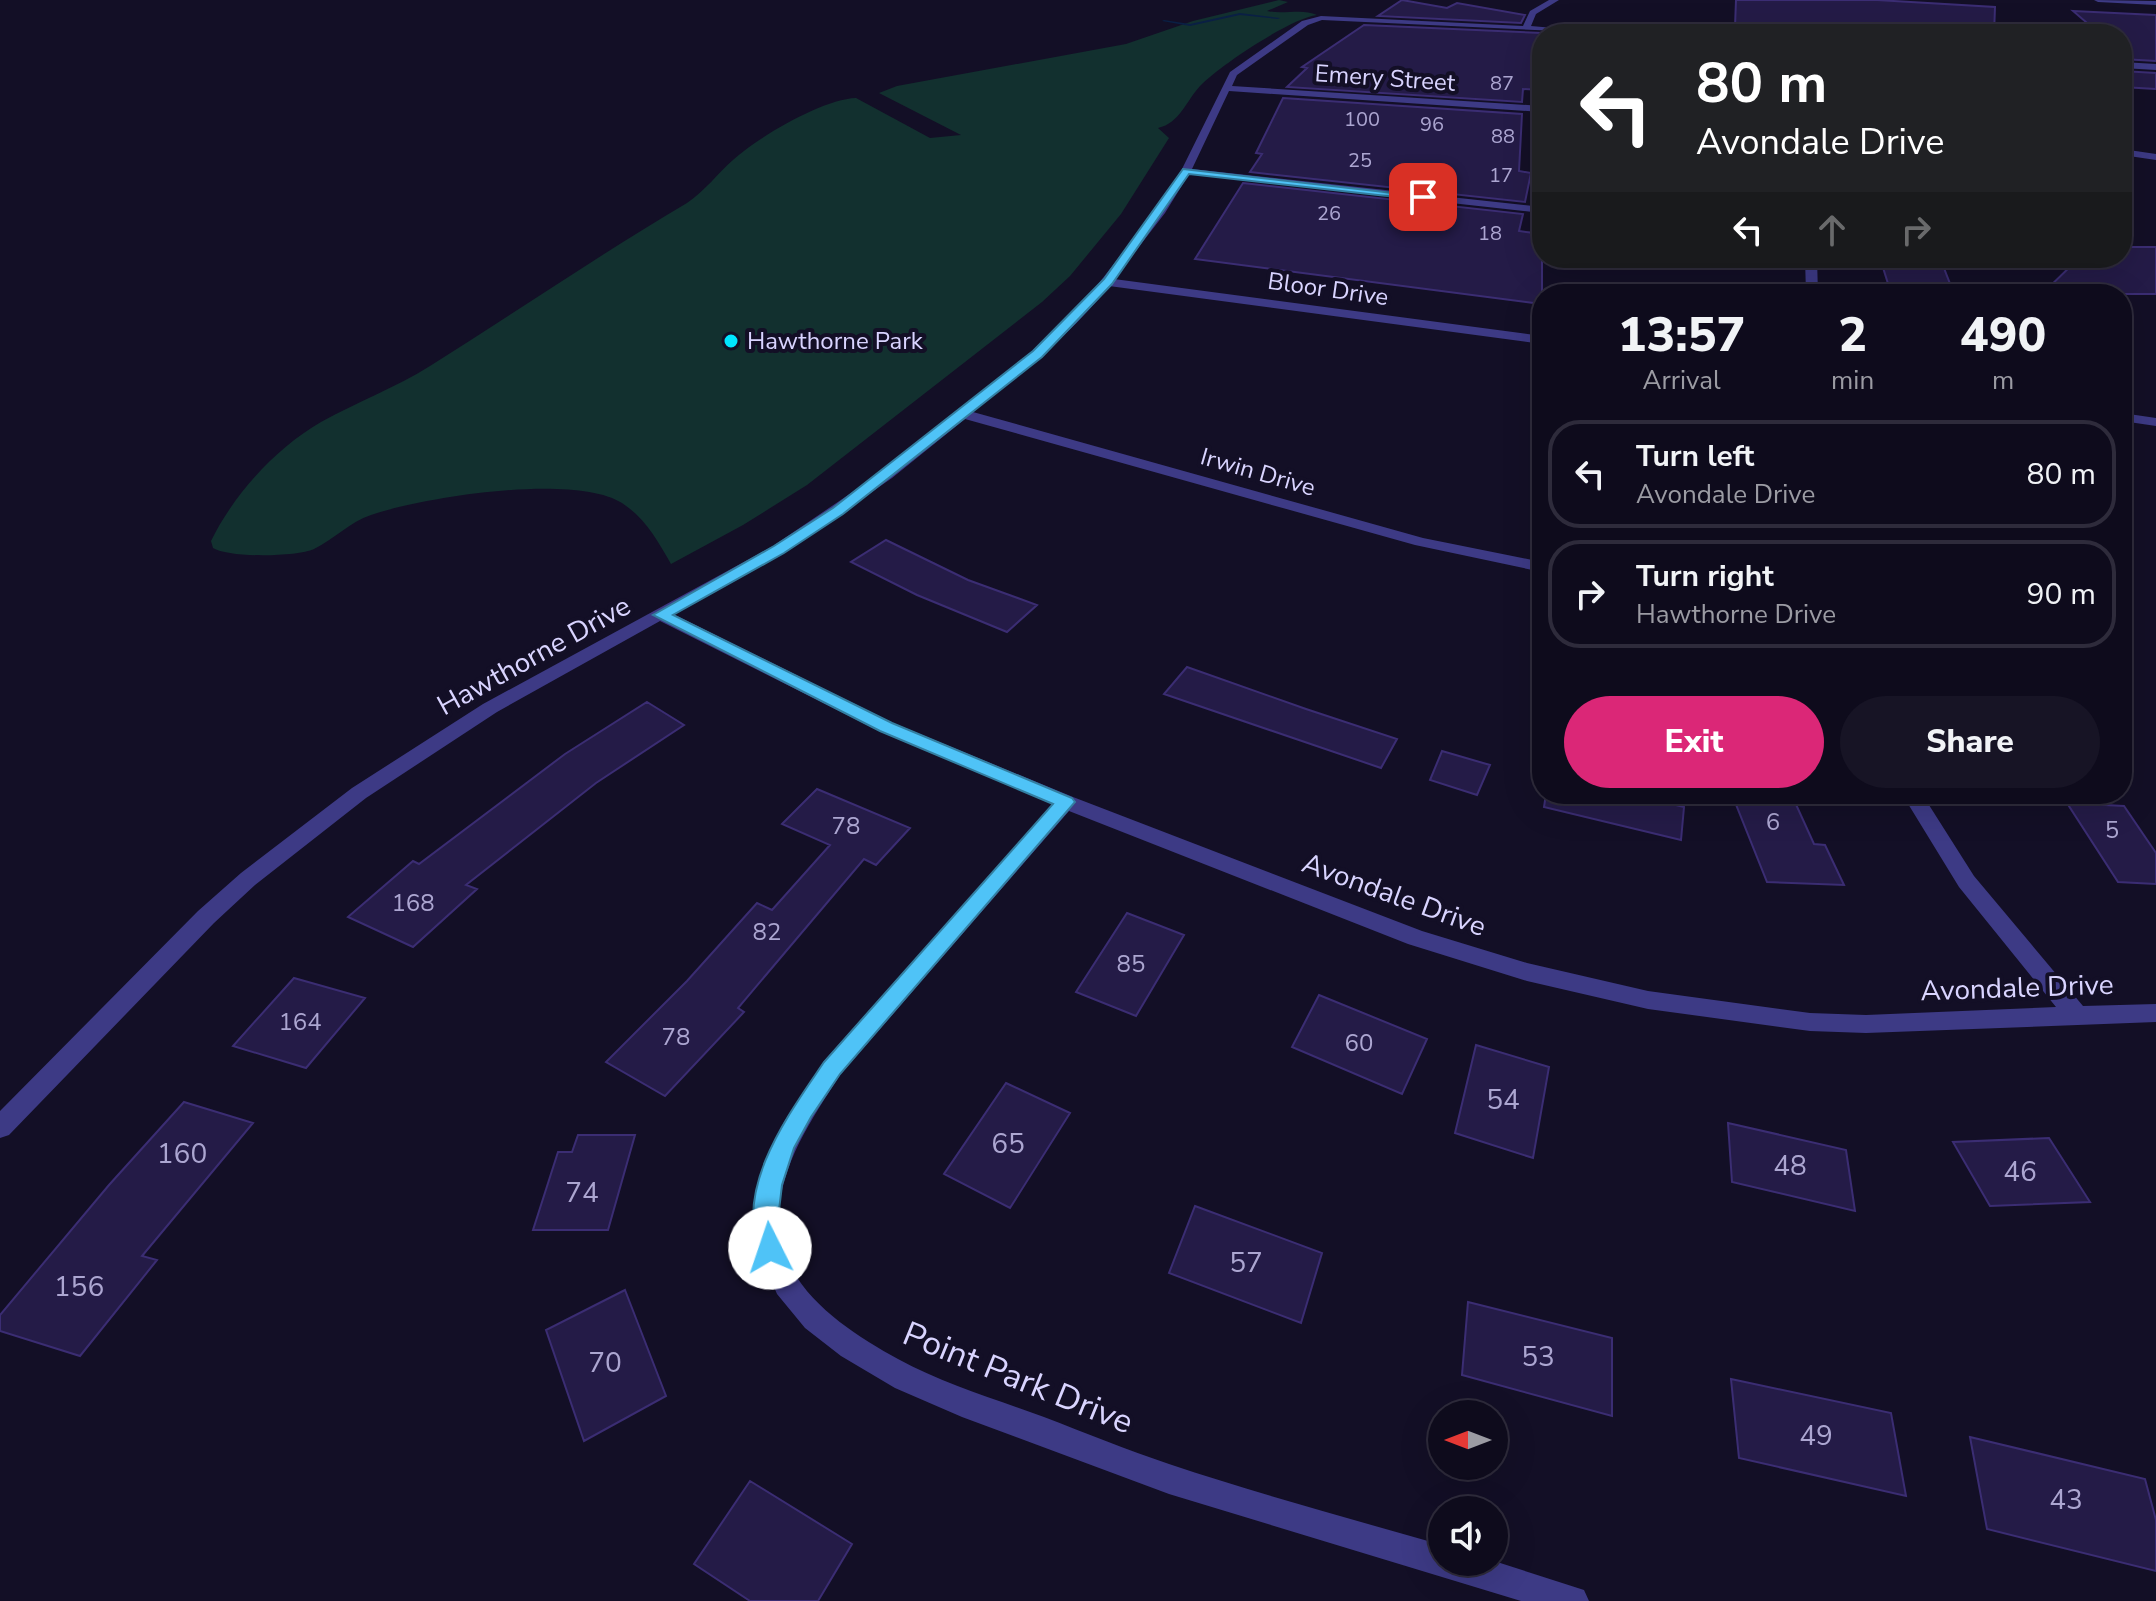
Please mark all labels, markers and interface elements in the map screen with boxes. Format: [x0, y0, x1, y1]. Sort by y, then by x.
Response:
text: 80 m [1696, 45, 1827, 122]
icon: left [1564, 56, 1668, 160]
street label: Emery Street [1314, 57, 1457, 99]
house number: 87 [1490, 70, 1514, 97]
house number: 100 [1344, 106, 1380, 133]
house number: 96 [1420, 111, 1444, 138]
text: Avondale Drive [1696, 118, 1944, 167]
house number: 88 [1491, 123, 1515, 150]
house number: 25 [1348, 147, 1372, 174]
house number: 17 [1489, 162, 1513, 189]
pin [1389, 163, 1457, 231]
icon: arrive [1401, 175, 1445, 219]
house number: 26 [1317, 200, 1341, 227]
icon: left [1726, 208, 1770, 252]
icon: ahead [1810, 208, 1854, 252]
icon: right [1894, 208, 1938, 252]
house number: 18 [1478, 220, 1502, 247]
street label: Bloor Drive [1266, 265, 1390, 313]
text: 13:57 [1618, 302, 1745, 368]
text: 2 [1838, 302, 1867, 368]
text: 490 [1960, 302, 2046, 368]
place label: Hawthorne Park [747, 325, 924, 357]
marker: Hawthorne Park [722, 332, 740, 350]
text: Arrival [1642, 363, 1721, 398]
text: min [1831, 363, 1874, 398]
text: m [1992, 363, 2014, 398]
text: Turn left [1636, 436, 1754, 477]
street label: Irwin Drive [1197, 440, 1319, 504]
icon: left [1568, 452, 1612, 496]
text: 80 m [2027, 454, 2096, 495]
text: Avondale Drive [1636, 477, 1815, 512]
text: Turn right [1636, 556, 1774, 597]
icon: right [1568, 572, 1612, 616]
text: 90 m [2027, 574, 2096, 615]
street label: Hawthorne Drive [431, 587, 637, 725]
text: Hawthorne Drive [1636, 597, 1836, 632]
button: Exit [1564, 696, 1824, 788]
button: Share [1840, 696, 2100, 788]
house number: 6 [1766, 806, 1780, 838]
house number: 78 [832, 810, 860, 842]
house number: 5 [2105, 814, 2119, 846]
street label: Avondale Drive [1297, 844, 1491, 946]
house number: 168 [391, 887, 435, 919]
house number: 82 [753, 916, 781, 948]
house number: 85 [1117, 948, 1145, 980]
street label: Avondale Drive [1920, 966, 2114, 1010]
house number: 164 [278, 1006, 322, 1038]
house number: 78 [662, 1021, 690, 1053]
house number: 60 [1345, 1027, 1373, 1059]
house number: 54 [1486, 1081, 1520, 1119]
house number: 65 [991, 1125, 1025, 1163]
house number: 160 [157, 1135, 207, 1173]
house number: 48 [1773, 1147, 1807, 1185]
house number: 46 [2003, 1153, 2037, 1191]
house number: 74 [565, 1174, 599, 1212]
position arrow [728, 1206, 812, 1290]
house number: 57 [1229, 1244, 1263, 1282]
house number: 156 [54, 1268, 104, 1306]
street label: Point Park Drive [896, 1311, 1140, 1445]
house number: 53 [1521, 1338, 1555, 1376]
house number: 70 [588, 1344, 622, 1382]
north arrow [1428, 1400, 1508, 1480]
map controls [1428, 1400, 1508, 1576]
house number: 49 [1799, 1417, 1833, 1455]
house number: 43 [2049, 1481, 2083, 1519]
button: sound [1428, 1496, 1508, 1576]

